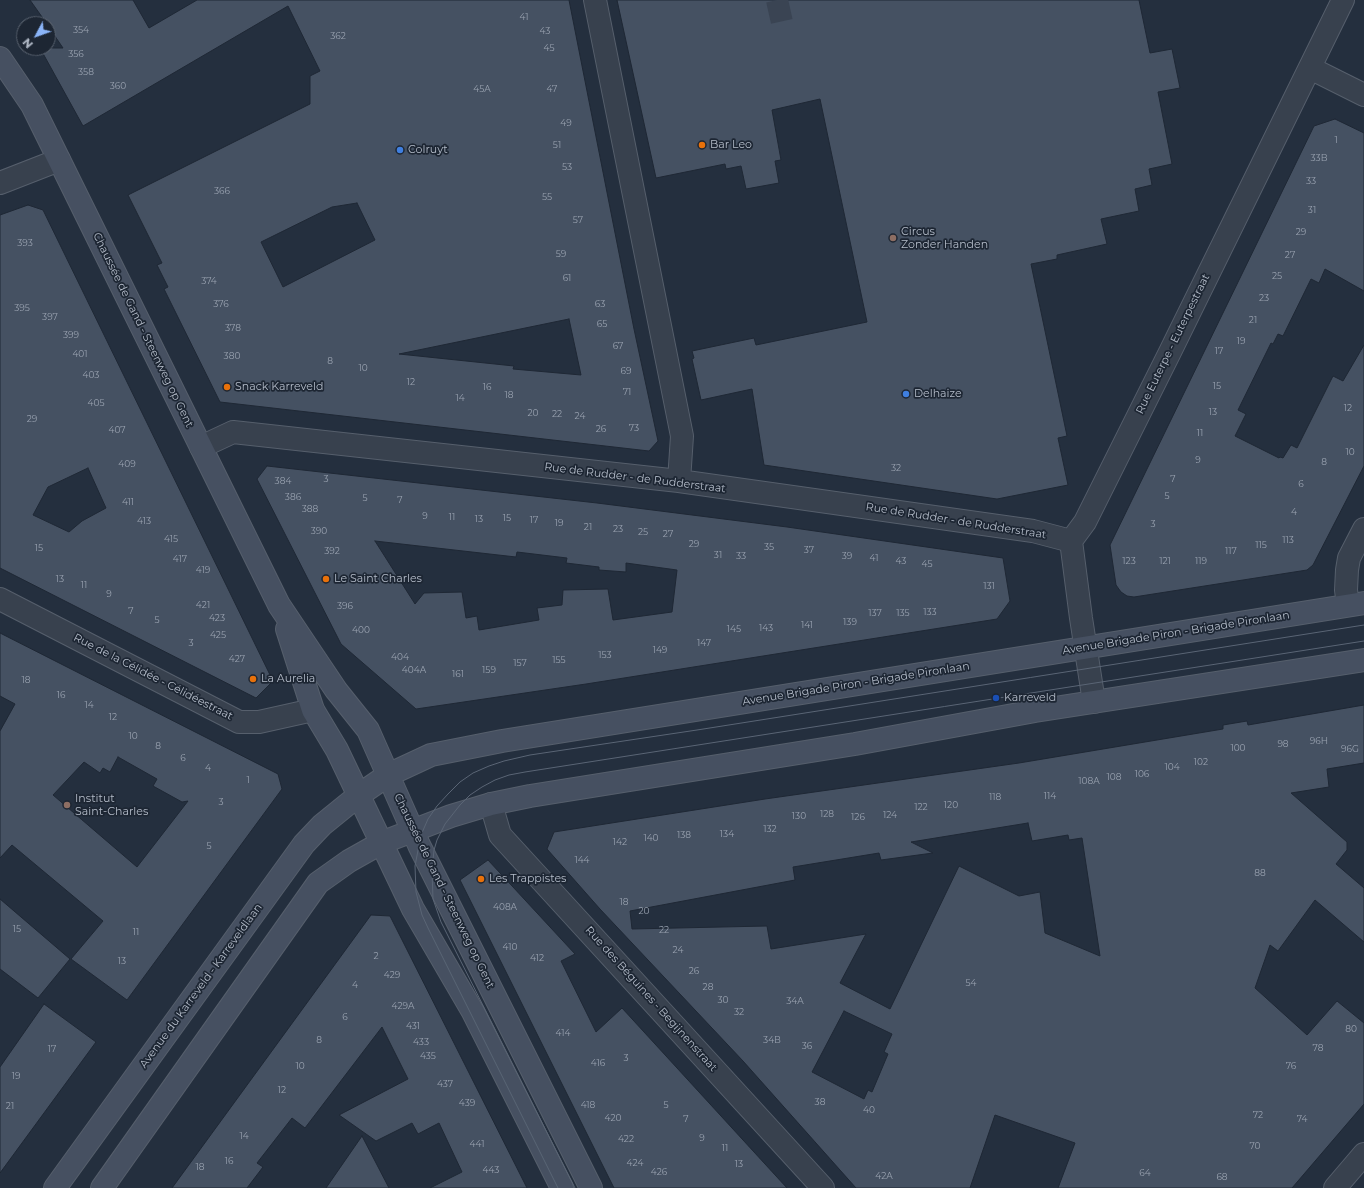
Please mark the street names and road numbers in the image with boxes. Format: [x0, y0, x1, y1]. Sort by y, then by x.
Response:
street label: Chaussée de Gand - Steenweg op Gent [90, 230, 196, 430]
street label: Rue Euterpe - Euterpestraat [1133, 272, 1213, 416]
street label: Rue de Rudder - de Rudderstraat [544, 460, 726, 496]
street label: Rue de Rudder - de Rudderstraat [865, 500, 1047, 542]
street label: Avenue Brigade Piron - Brigade Pironlaan [1061, 609, 1291, 657]
street label: Rue de la Célidée - Célidéestraat [71, 631, 235, 723]
street label: Avenue Brigade Piron - Brigade Pironlaan [741, 660, 971, 708]
street label: Chaussée de Gand - Steenweg op Gent [391, 791, 497, 991]
street label: Avenue du Karreveld - Karreveldlaan [137, 901, 265, 1071]
street label: Rue des Béguines - Begijnenstraat [582, 924, 720, 1074]

